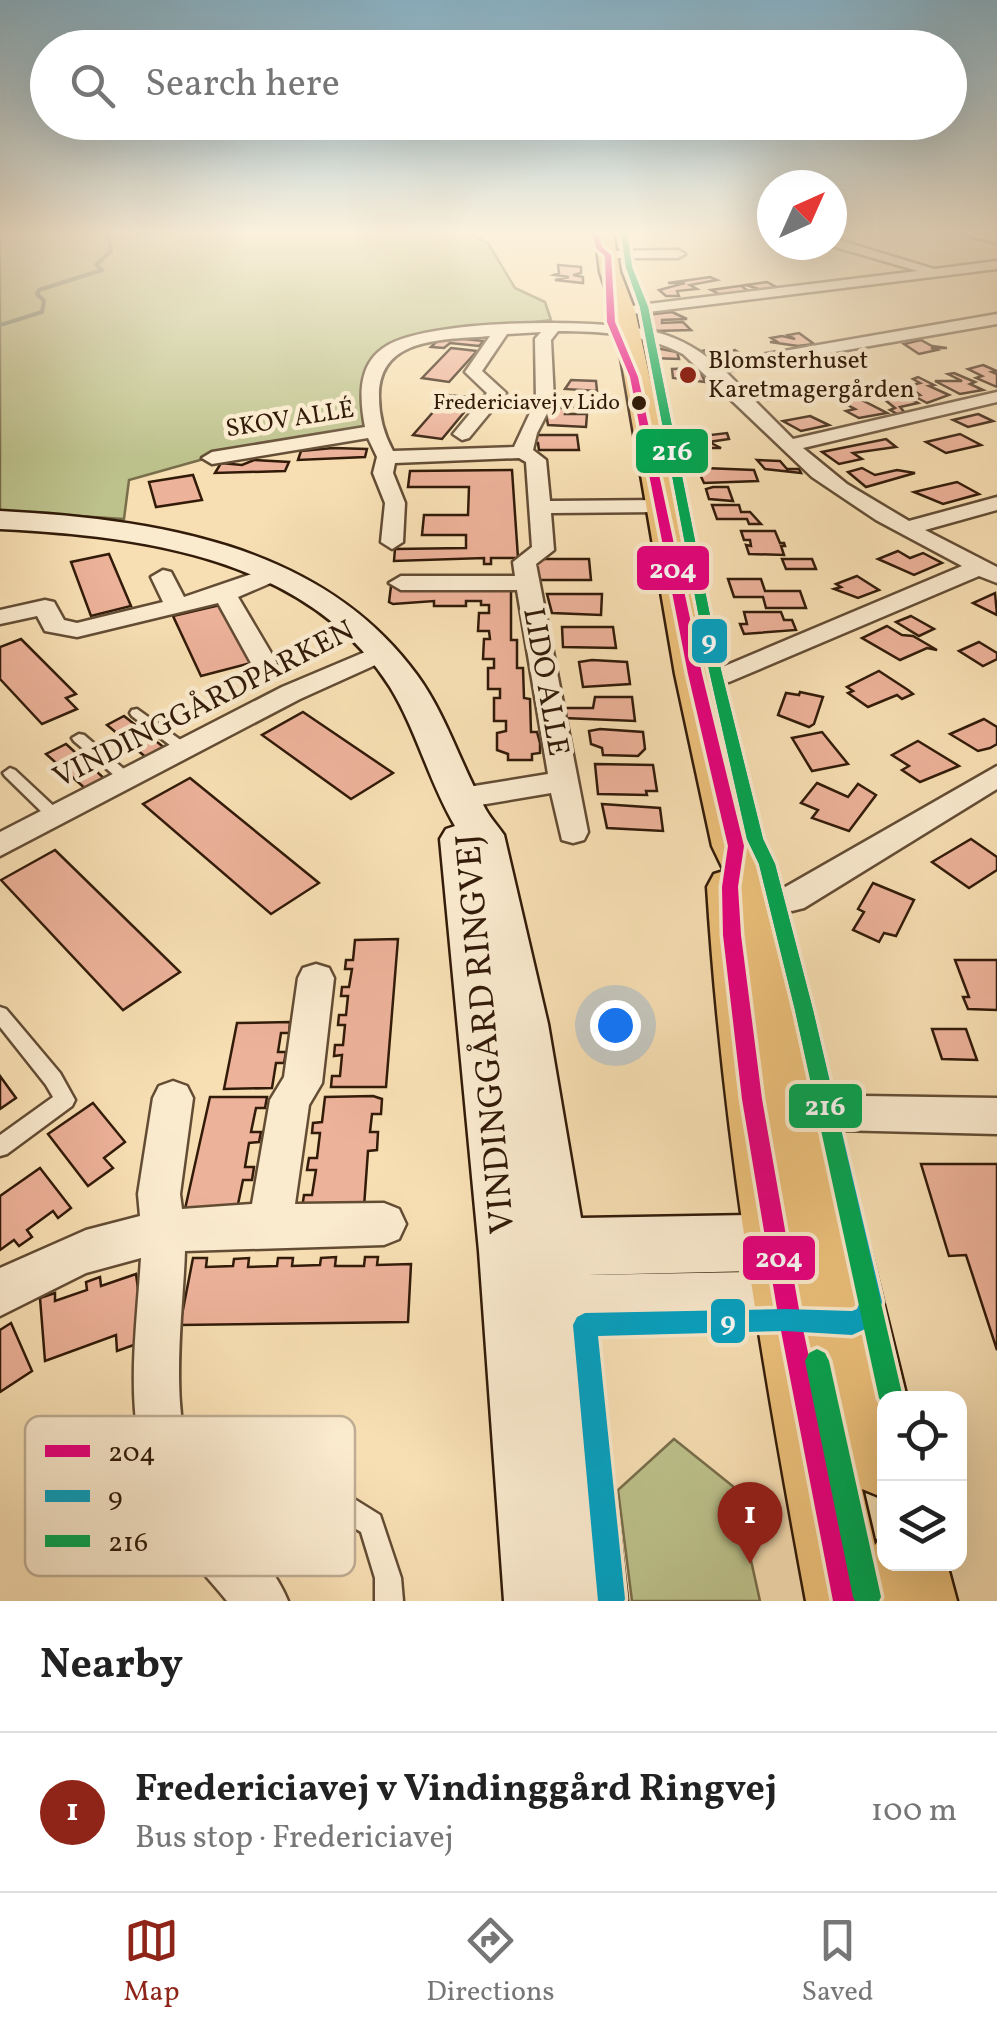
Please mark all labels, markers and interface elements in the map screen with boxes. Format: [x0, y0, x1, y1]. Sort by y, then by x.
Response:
search box [30, 30, 967, 140]
icon: search [65, 58, 120, 113]
text: Search here [145, 59, 340, 112]
north arrow [757, 170, 847, 260]
place label: Blomsterhuset Karetmagergården [708, 344, 915, 408]
marker: Blomsterhuset Karetmagergården [677, 364, 699, 386]
place label: Fredericiavej v Lido [433, 388, 620, 419]
street label: SKOV ALLÉ [223, 393, 357, 447]
marker: Fredericiavej v Lido [629, 393, 649, 413]
line badge: 216 [634, 427, 710, 475]
text: 216 [651, 433, 693, 472]
line badge: 204 [635, 544, 711, 592]
text: 204 [649, 551, 697, 590]
street label: LIDO ALLE [511, 604, 579, 760]
street label: VINDINGGÅRDPARKEN [46, 611, 362, 799]
line badge: 9 [690, 617, 729, 665]
text: 9 [701, 623, 717, 662]
street label: VINDINGGÅRD RINGVEJ [446, 832, 528, 1236]
your location [590, 1000, 641, 1051]
line badge: 216 [787, 1082, 864, 1130]
text: 216 [804, 1088, 846, 1127]
line badge: 204 [741, 1234, 817, 1282]
text: 204 [755, 1240, 803, 1279]
line badge: 9 [709, 1297, 747, 1345]
text: 9 [720, 1304, 736, 1343]
map controls [877, 1391, 967, 1571]
button: locate [877, 1391, 967, 1481]
legend [25, 1416, 355, 1576]
text: 204 [108, 1434, 156, 1473]
text: 9 [108, 1479, 123, 1518]
button: layers [877, 1481, 967, 1571]
pin: 1 [718, 1482, 782, 1564]
text: 216 [108, 1524, 148, 1563]
text: Nearby [40, 1637, 183, 1696]
text: Fredericiavej v Vindinggård Ringvej [135, 1764, 777, 1817]
text: 1 [66, 1790, 79, 1834]
text: 100 m [871, 1790, 957, 1834]
text: Bus stop · Fredericiavej [135, 1817, 454, 1861]
tab: Map [123, 1913, 179, 2012]
tab: Directions [426, 1913, 555, 2012]
tab: Saved [801, 1913, 874, 2012]

